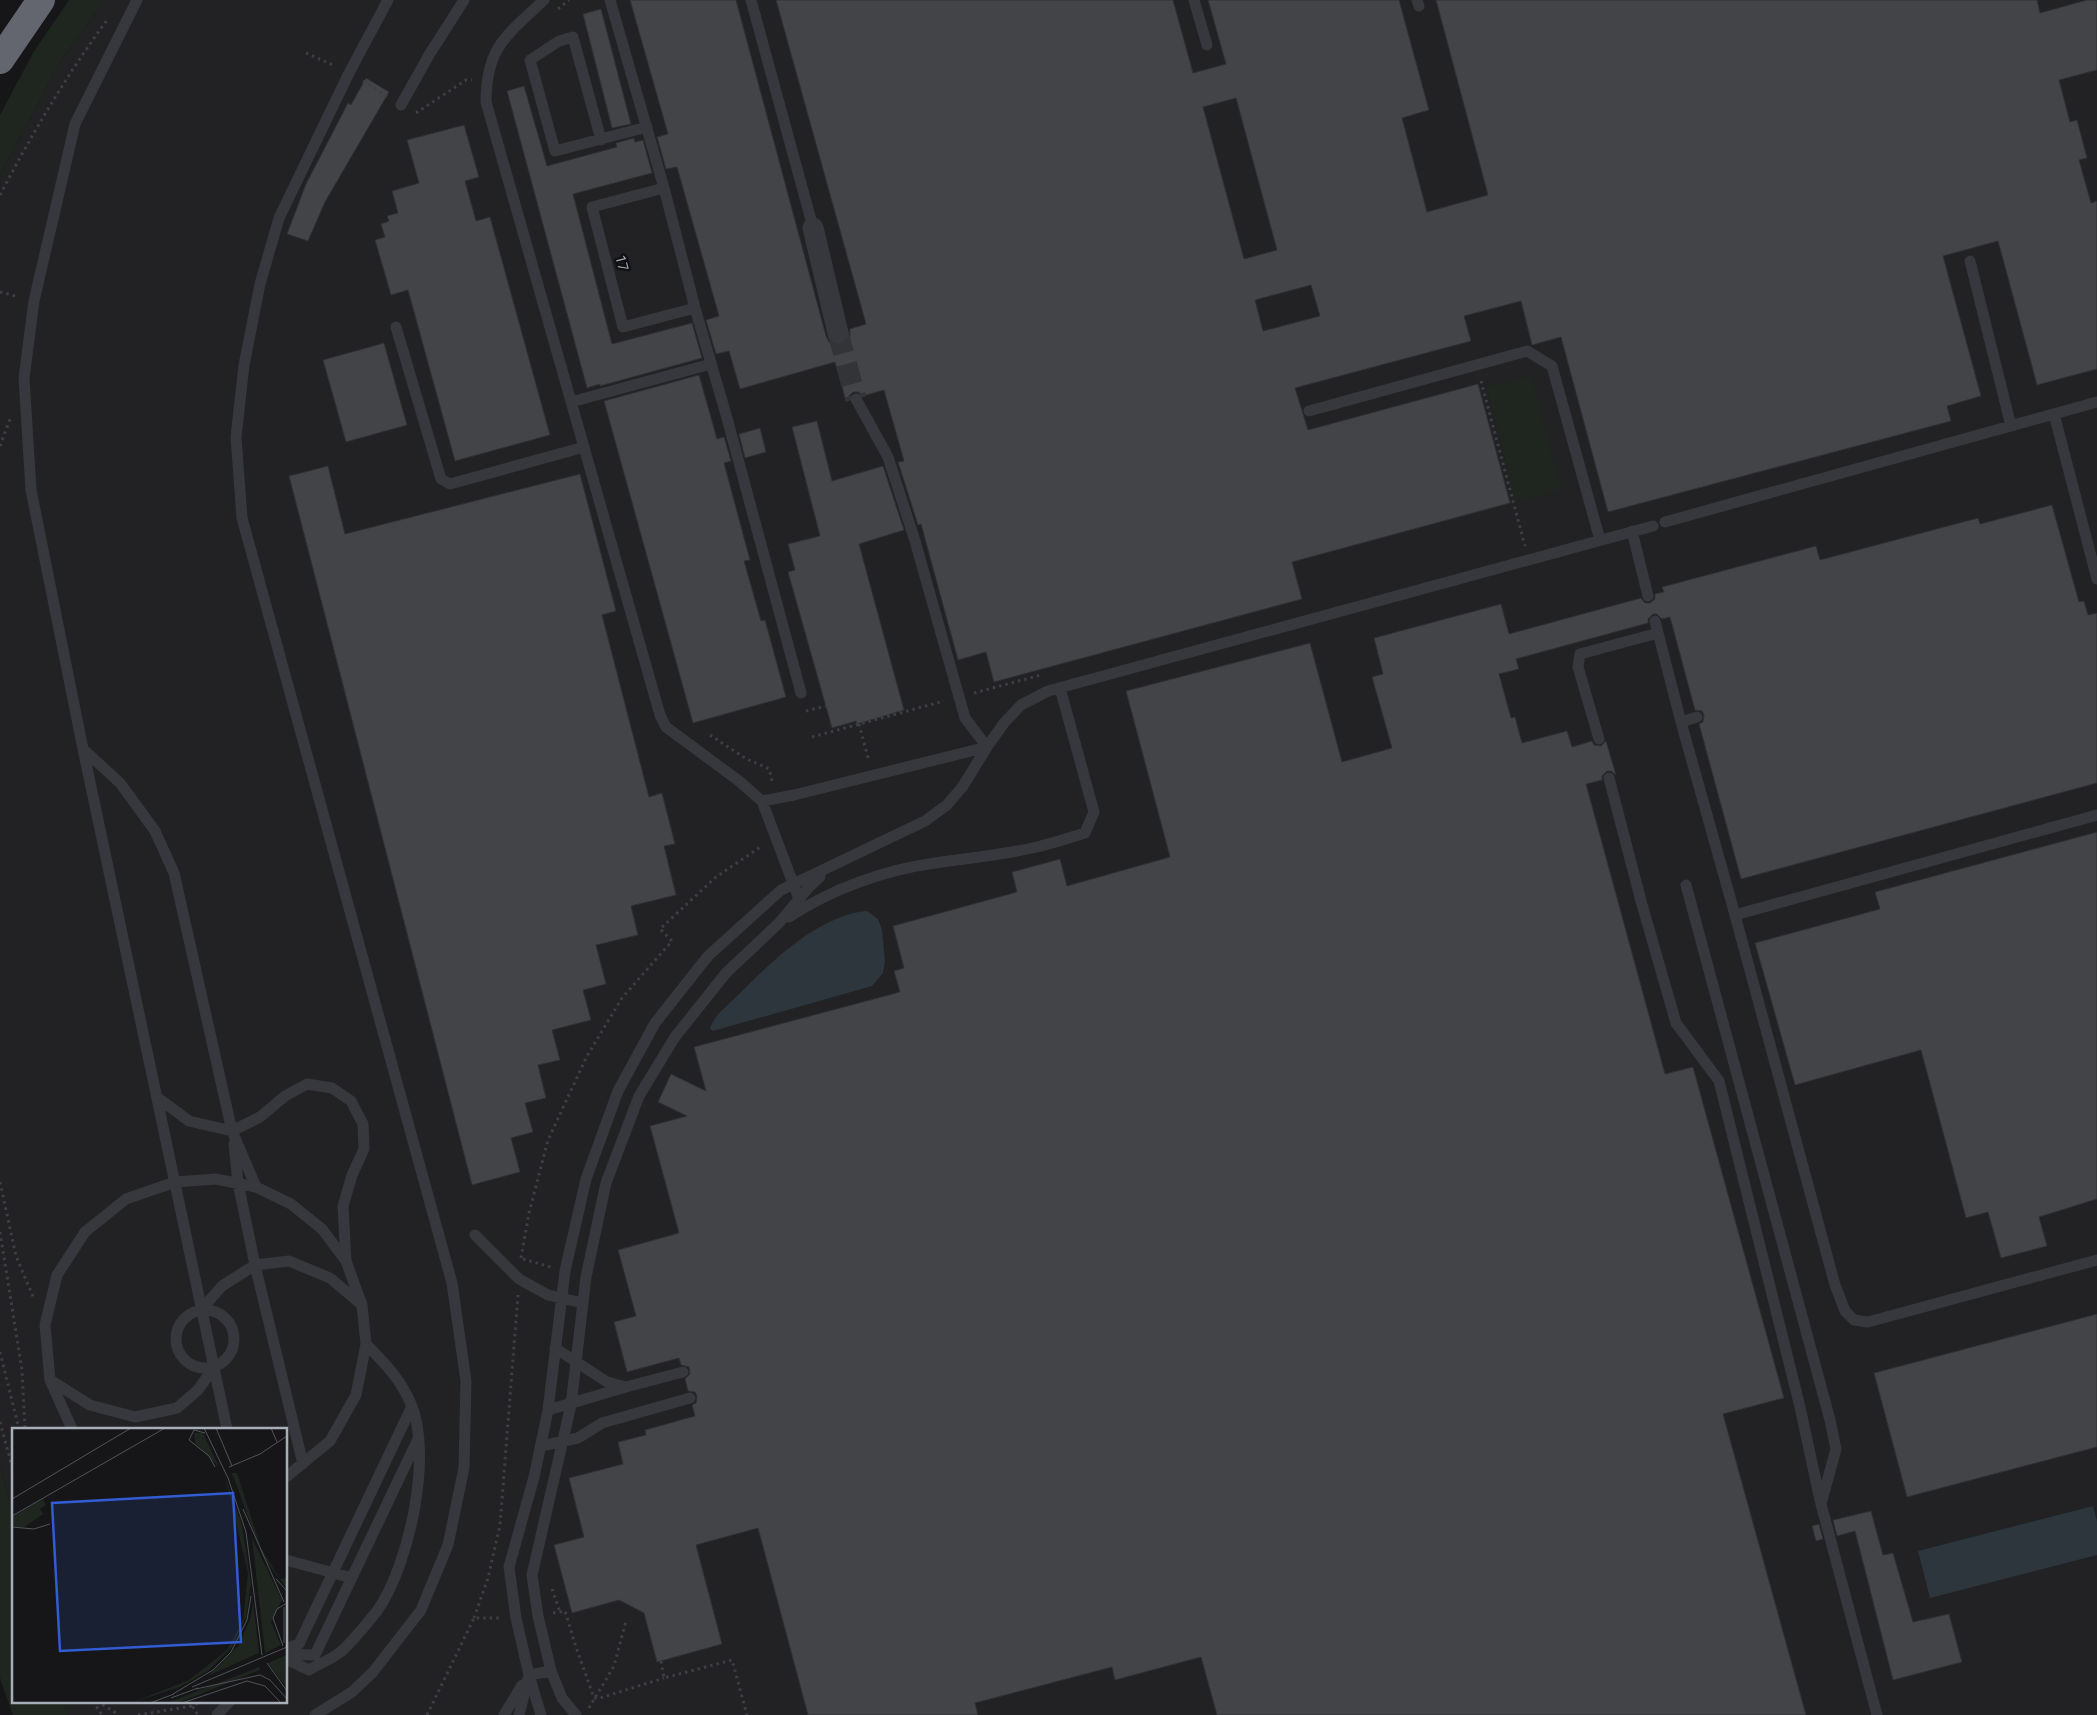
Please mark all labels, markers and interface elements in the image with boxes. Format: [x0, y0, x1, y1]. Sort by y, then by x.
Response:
street label: 17 [612, 253, 632, 273]
inset map [12, 1428, 288, 1702]

